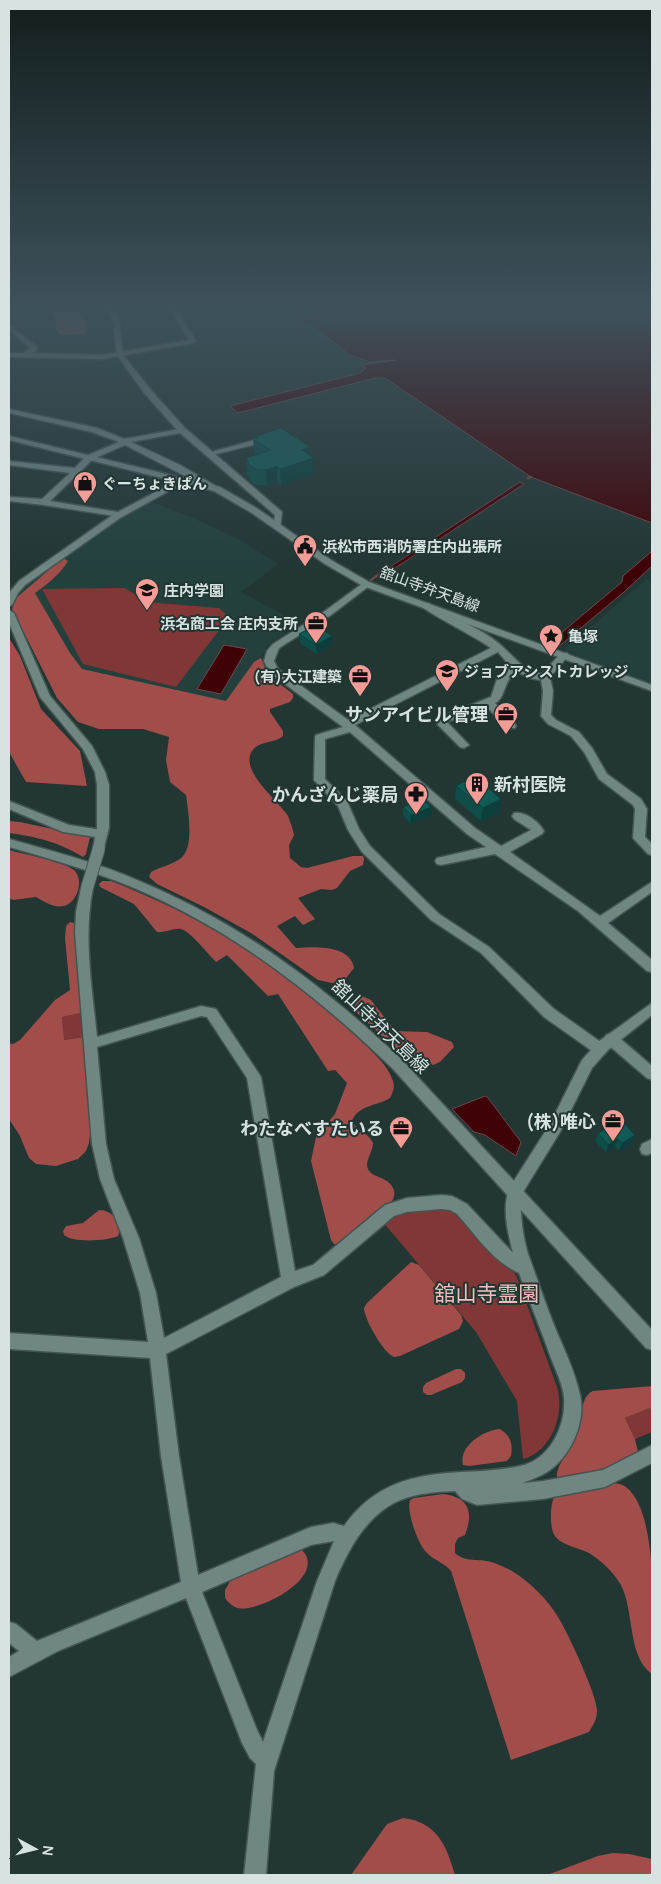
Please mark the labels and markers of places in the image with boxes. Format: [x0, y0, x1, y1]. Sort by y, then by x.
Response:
shop icon: ぐーちょきぱん [72, 470, 98, 504]
place label: ぐーちょきぱん [102, 473, 207, 494]
public building icon: 浜松市西消防署庄内出張所 [292, 533, 318, 567]
place label: 浜松市西消防署庄内出張所 [322, 536, 502, 557]
school or university icon: 庄内学園 [134, 577, 160, 611]
place label: 庄内学園 [164, 580, 224, 601]
office icon: 浜名商工会 庄内支所 [303, 610, 329, 644]
place label: 浜名商工会 庄内支所 [160, 613, 298, 634]
place icon: 亀塚 [538, 623, 564, 657]
place label: 亀塚 [568, 626, 598, 647]
school or university icon: ジョブアシストカレッジ [434, 658, 460, 692]
place label: ジョブアシストカレッジ [464, 661, 628, 682]
office icon: (有)大江建築 [347, 663, 373, 697]
place label: (有)大江建築 [253, 666, 342, 687]
office icon: サンアイビル管理 [493, 701, 519, 735]
place label: サンアイビル管理 [345, 702, 488, 726]
building icon: 新村医院 [464, 771, 490, 805]
place label: 新村医院 [494, 772, 566, 796]
pharmacy icon: かんざんじ薬局 [403, 781, 429, 815]
place label: かんざんじ薬局 [272, 782, 398, 806]
office icon: (株)唯心 [600, 1108, 626, 1142]
place label: (株)唯心 [526, 1109, 596, 1133]
office icon: わたなべすたいる [388, 1115, 414, 1149]
place label: わたなべすたいる [240, 1116, 384, 1140]

